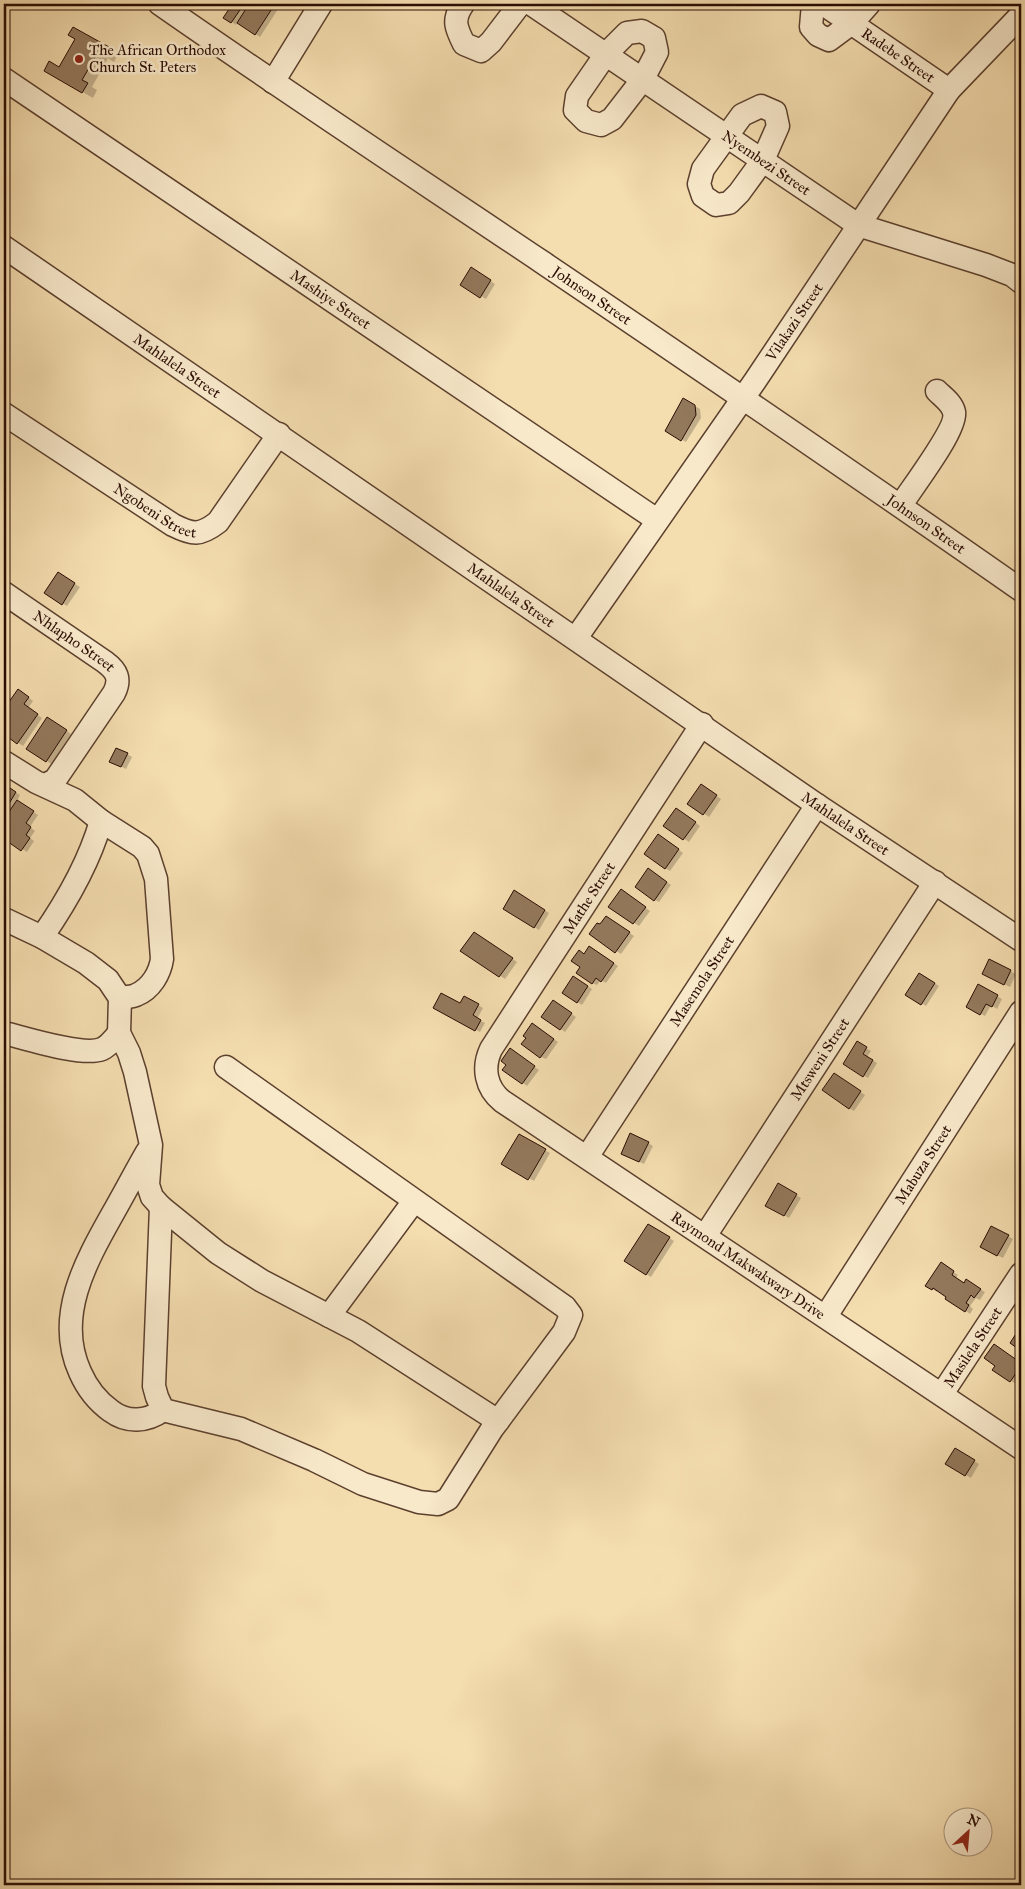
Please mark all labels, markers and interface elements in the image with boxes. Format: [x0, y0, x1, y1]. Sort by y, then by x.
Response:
street label: Radebe Street [858, 24, 939, 87]
place label: The African Orthodox Church St. Peters [89, 41, 226, 76]
marker: The African Orthodox Church St. Peters [73, 53, 85, 65]
street label: Nyembezi Street [718, 127, 815, 200]
street label: Johnson Street [546, 261, 635, 329]
street label: Mashiye Street [287, 266, 375, 333]
street label: Vilakazi Street [761, 279, 827, 365]
street label: Mahlalela Street [130, 330, 225, 402]
street label: Ngobeni Street [110, 480, 198, 542]
street label: Johnson Street [881, 489, 969, 558]
street label: Mahlalela Street [464, 559, 559, 632]
street label: Nhlapho Street [30, 607, 120, 676]
street label: Mahlalela Street [798, 788, 893, 860]
street label: Mathe Street [559, 858, 619, 937]
street label: Masemola Street [666, 932, 738, 1030]
street label: Mtsweni Street [787, 1014, 854, 1104]
street label: Mabuza Street [891, 1121, 956, 1208]
street label: Raymond Makwakwary Drive [668, 1208, 828, 1323]
street label: Masilela Street [940, 1303, 1006, 1391]
north arrow [942, 1806, 992, 1856]
text: N [964, 1811, 983, 1831]

